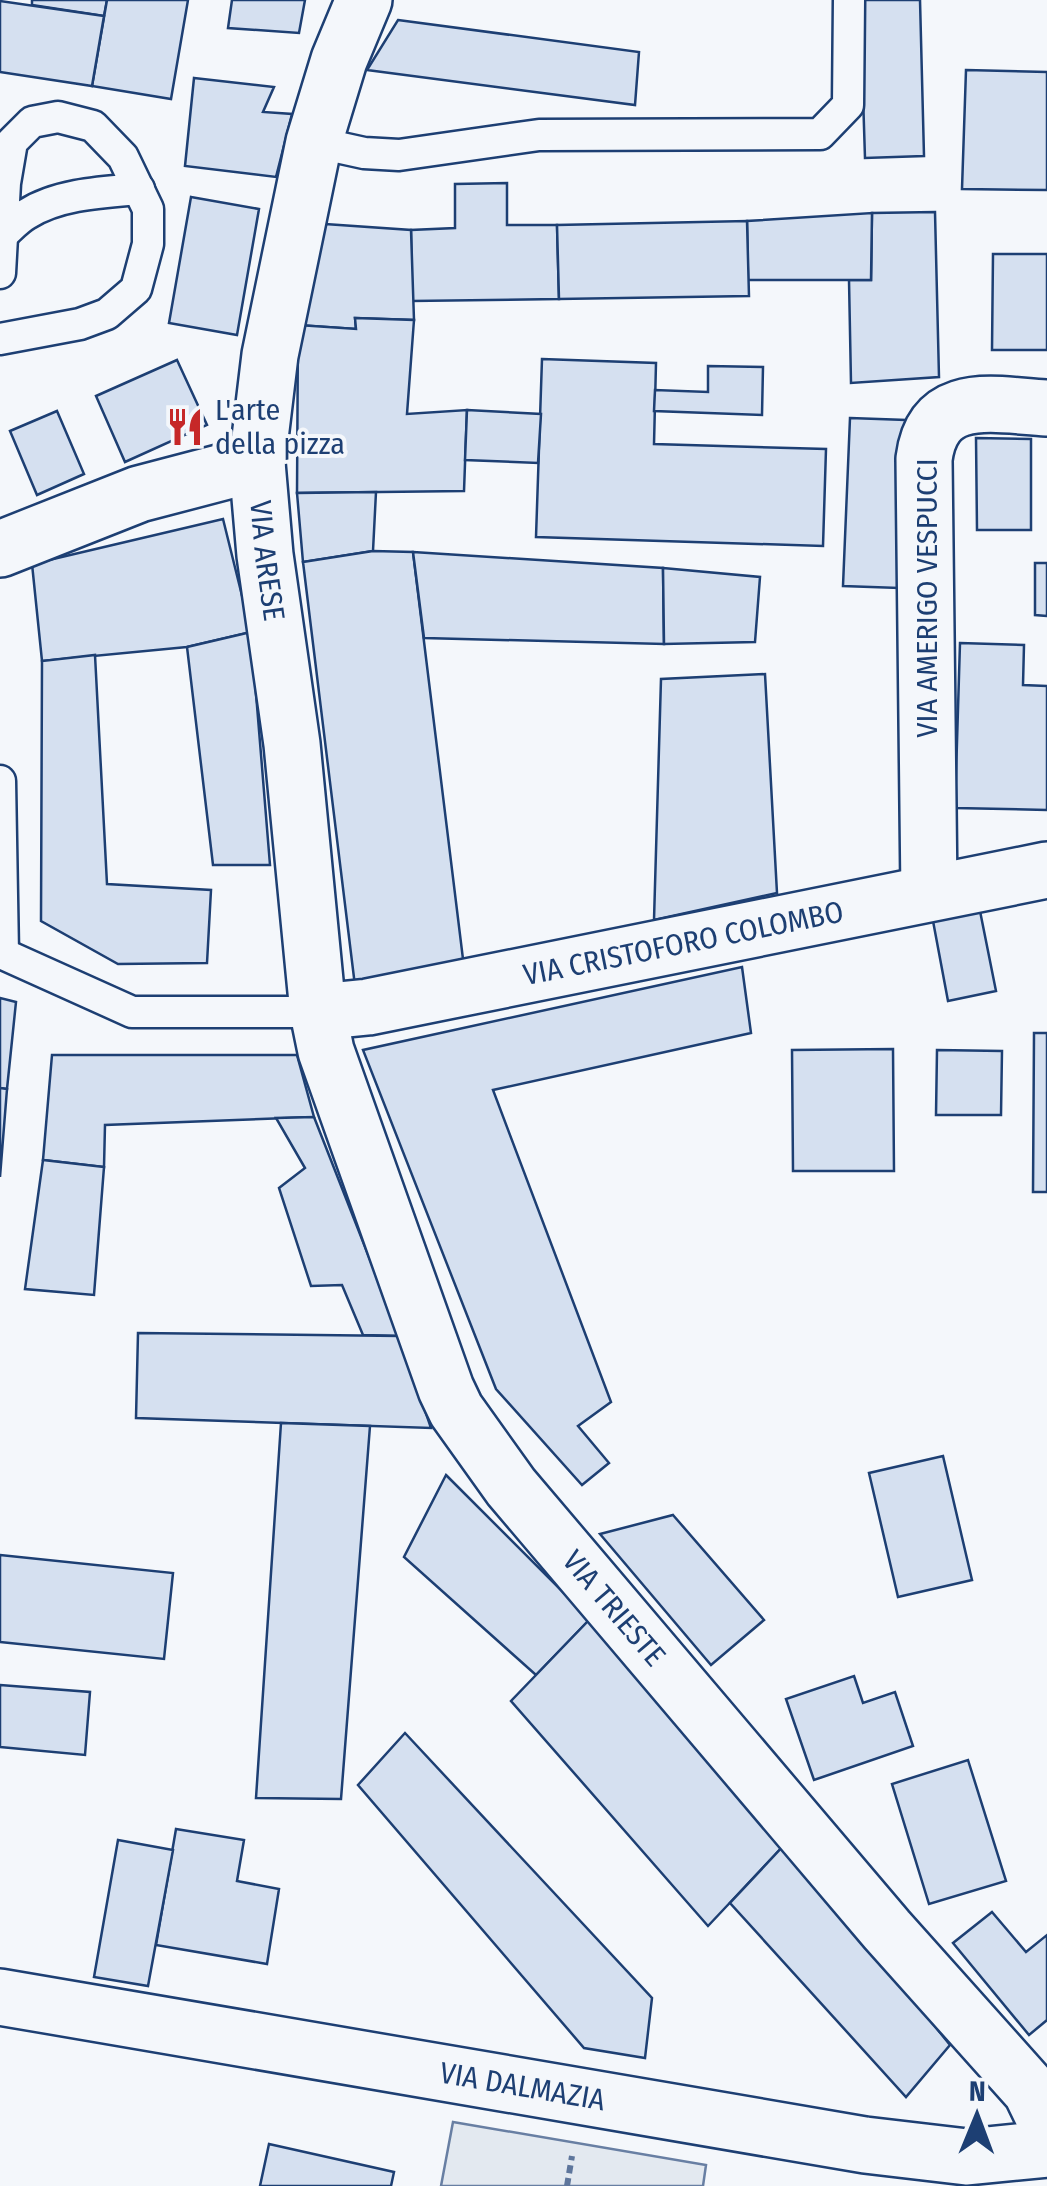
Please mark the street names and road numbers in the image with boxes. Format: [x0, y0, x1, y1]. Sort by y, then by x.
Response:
street label: VIA AMERIGO VESPUCCI [909, 458, 945, 738]
street label: VIA ARESE [242, 499, 292, 623]
street label: VIA CRISTOFORO COLOMBO [520, 894, 847, 993]
street label: VIA TRIESTE [555, 1543, 673, 1673]
street label: VIA DALMAZIA [437, 2055, 608, 2118]

